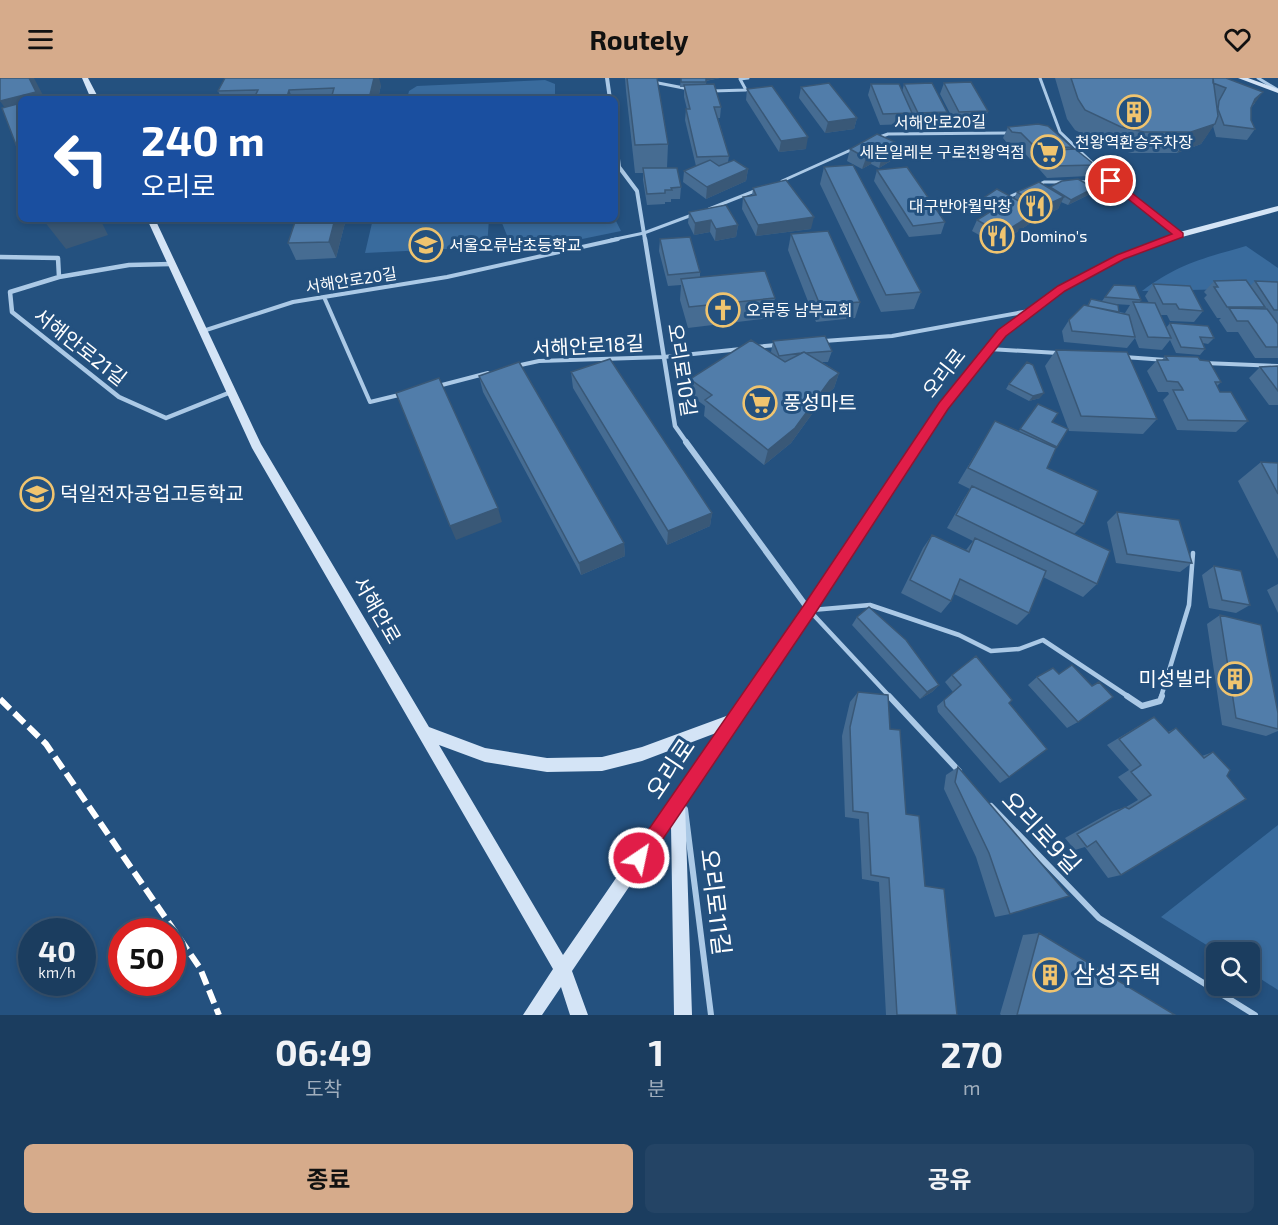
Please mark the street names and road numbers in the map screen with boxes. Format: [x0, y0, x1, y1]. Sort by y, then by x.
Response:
street label: 서해안로20길 [894, 111, 986, 132]
street label: 서해안로20길 [304, 263, 398, 296]
street label: 서해안로21길 [29, 303, 132, 390]
street label: 오리로10길 [664, 322, 702, 418]
street label: 서해안로18길 [531, 330, 645, 360]
street label: 오리로 [917, 343, 970, 402]
street label: 서해안로 [349, 572, 407, 647]
street label: 오리로 [639, 733, 700, 804]
street label: 오리로9길 [997, 785, 1088, 879]
street label: 오리로11길 [696, 847, 737, 957]

